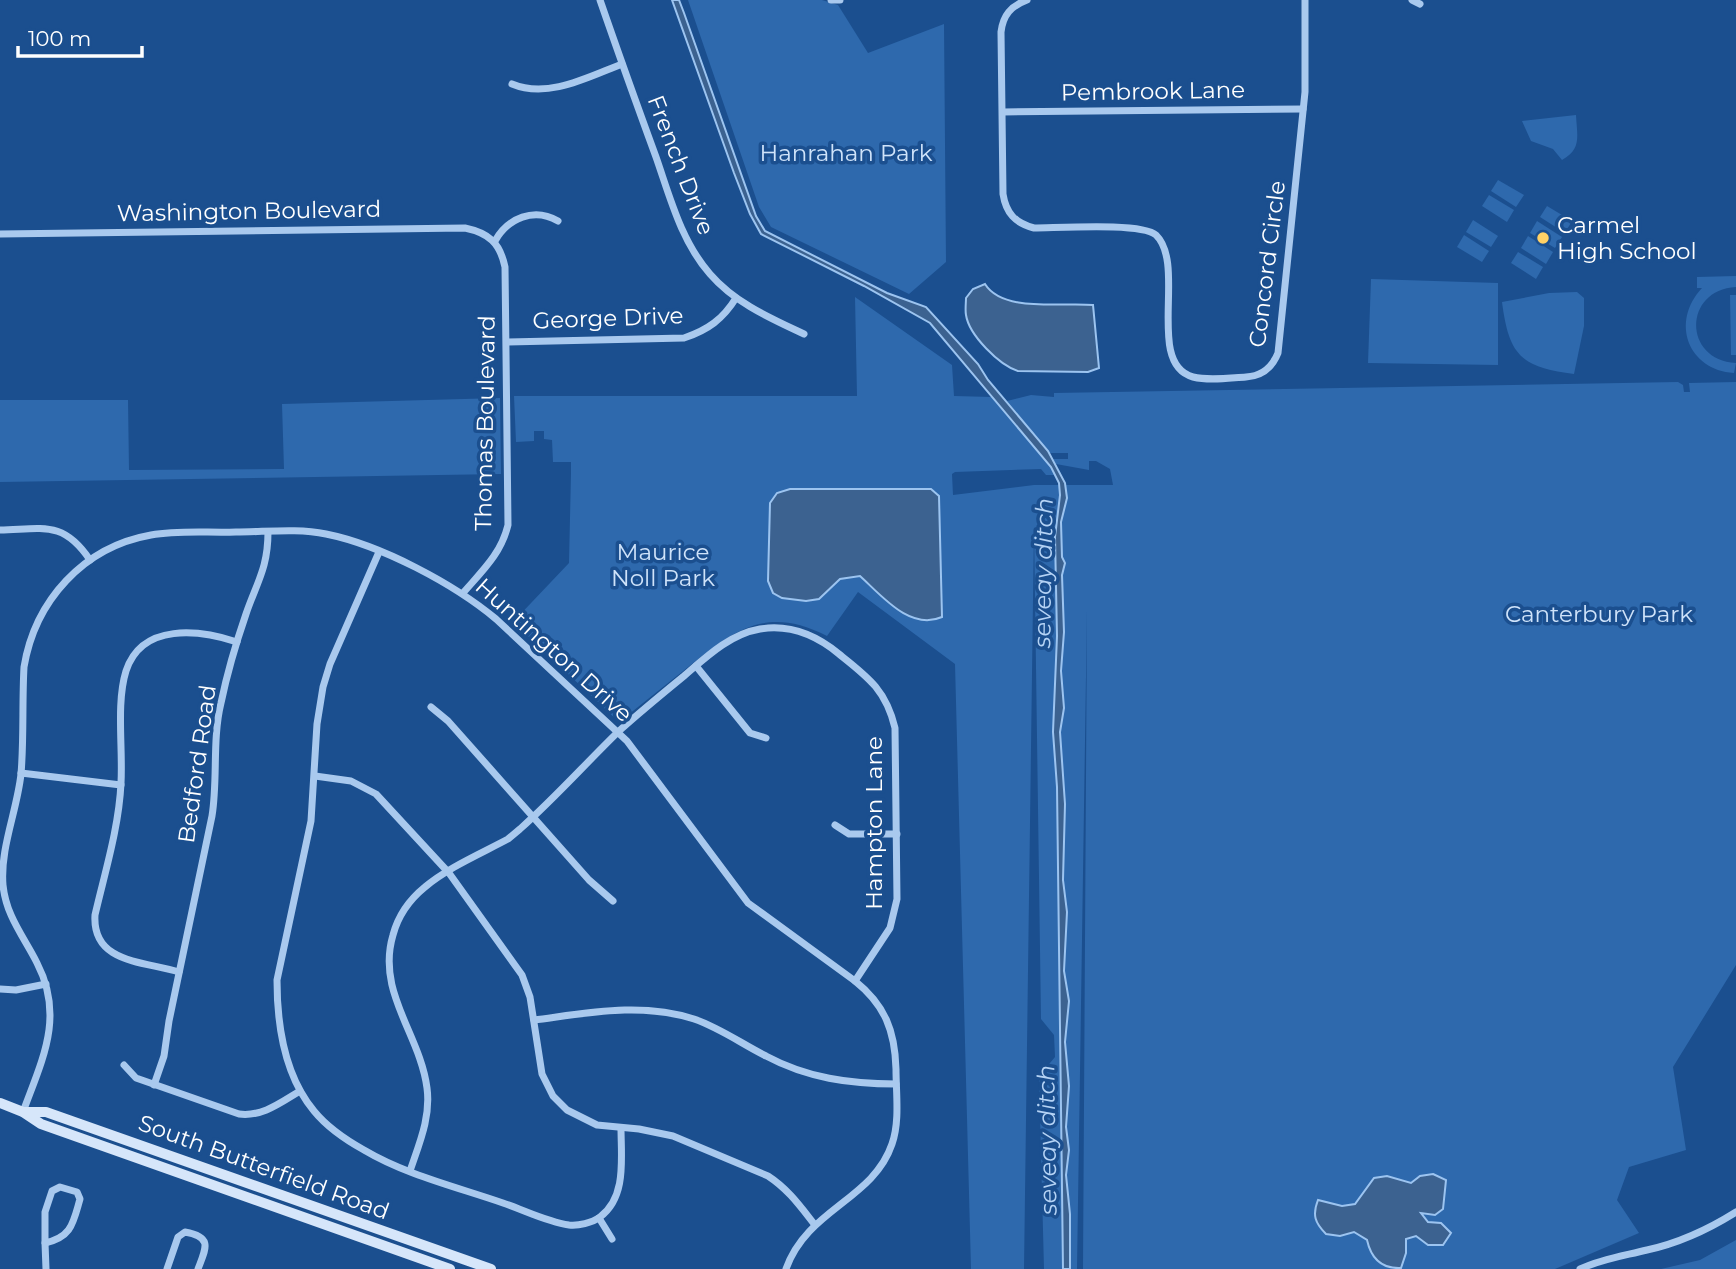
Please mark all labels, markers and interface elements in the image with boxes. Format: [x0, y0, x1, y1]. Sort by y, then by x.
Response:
scale bar [18, 14, 142, 58]
text: 100 m [28, 26, 91, 51]
street label: Pembrook Lane [1061, 75, 1245, 107]
street label: French Drive [642, 91, 720, 239]
park label: Hanrahan Park [760, 139, 933, 167]
street label: Concord Circle [1243, 179, 1291, 349]
street label: Washington Boulevard [117, 195, 381, 227]
place label: Carmel High School [1557, 211, 1697, 265]
marker: Carmel High School [1535, 230, 1551, 246]
street label: George Drive [532, 301, 684, 335]
street label: Thomas Boulevard [469, 315, 501, 531]
water label: seveay ditch [1027, 498, 1059, 649]
park label: Maurice Noll Park [611, 538, 715, 592]
street label: Huntington Drive [470, 572, 638, 728]
park label: Canterbury Park [1505, 600, 1693, 628]
street label: Bedford Road [172, 683, 222, 845]
street label: Hampton Lane [860, 736, 888, 910]
water label: seveay ditch [1031, 1065, 1063, 1216]
street label: South Butterfield Road [135, 1109, 393, 1225]

